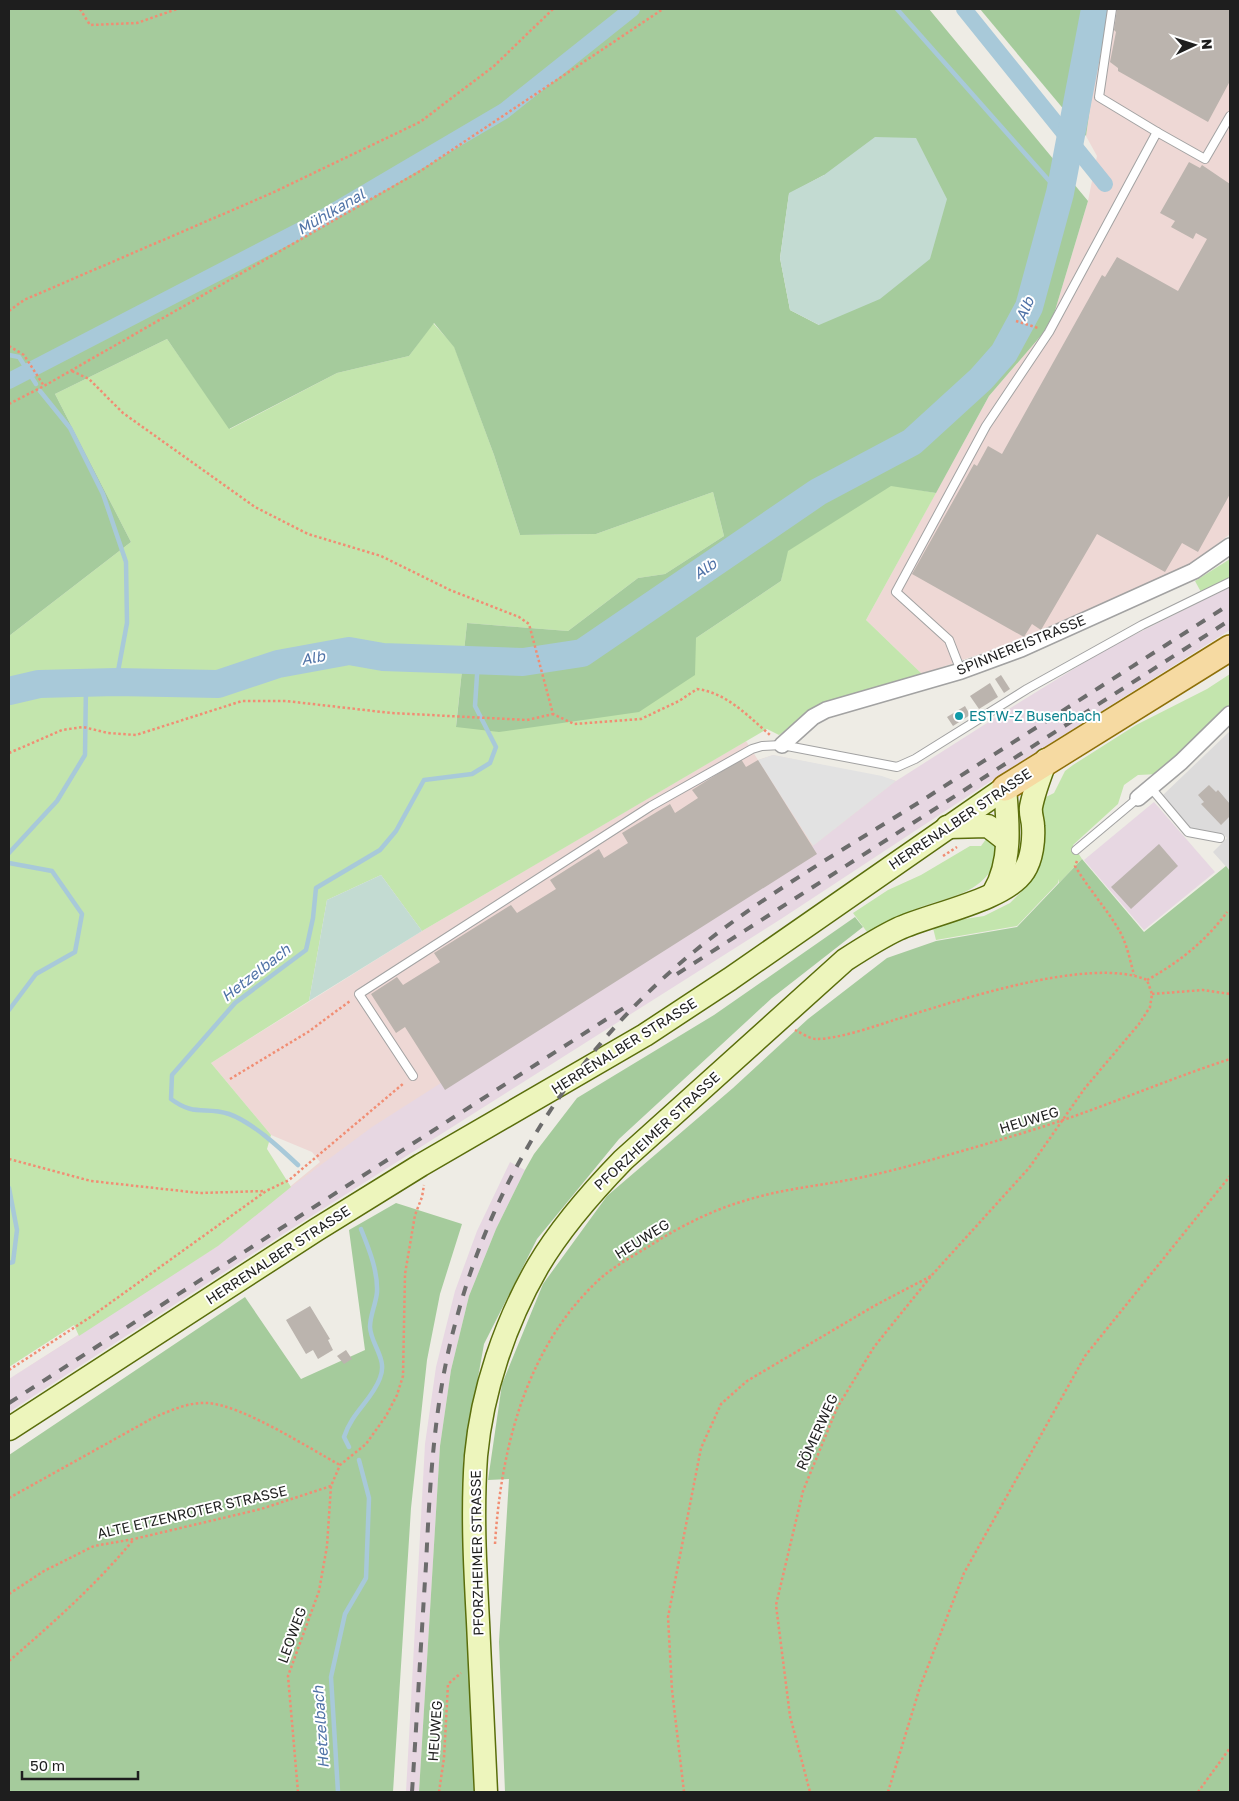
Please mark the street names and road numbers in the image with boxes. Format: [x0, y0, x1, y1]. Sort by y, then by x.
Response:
street label: SPINNEREISTRASSE [954, 611, 1088, 678]
street label: HERRENALBER STRASSE [885, 764, 1034, 873]
street label: HERRENALBER STRASSE [548, 994, 700, 1097]
street label: PFORZHEIMER STRASSE [590, 1068, 723, 1193]
street label: HEUWEG [997, 1102, 1061, 1137]
street label: HERRENALBER STRASSE [202, 1202, 353, 1308]
street label: HEUWEG [611, 1215, 672, 1262]
street label: RÖMERWEG [792, 1391, 841, 1473]
street label: PFORZHEIMER STRASSE [467, 1470, 486, 1636]
street label: ALTE ETZENROTER STRASSE [95, 1481, 289, 1542]
street label: LEOWEG [274, 1604, 310, 1665]
street label: HEUWEG [424, 1700, 445, 1762]

